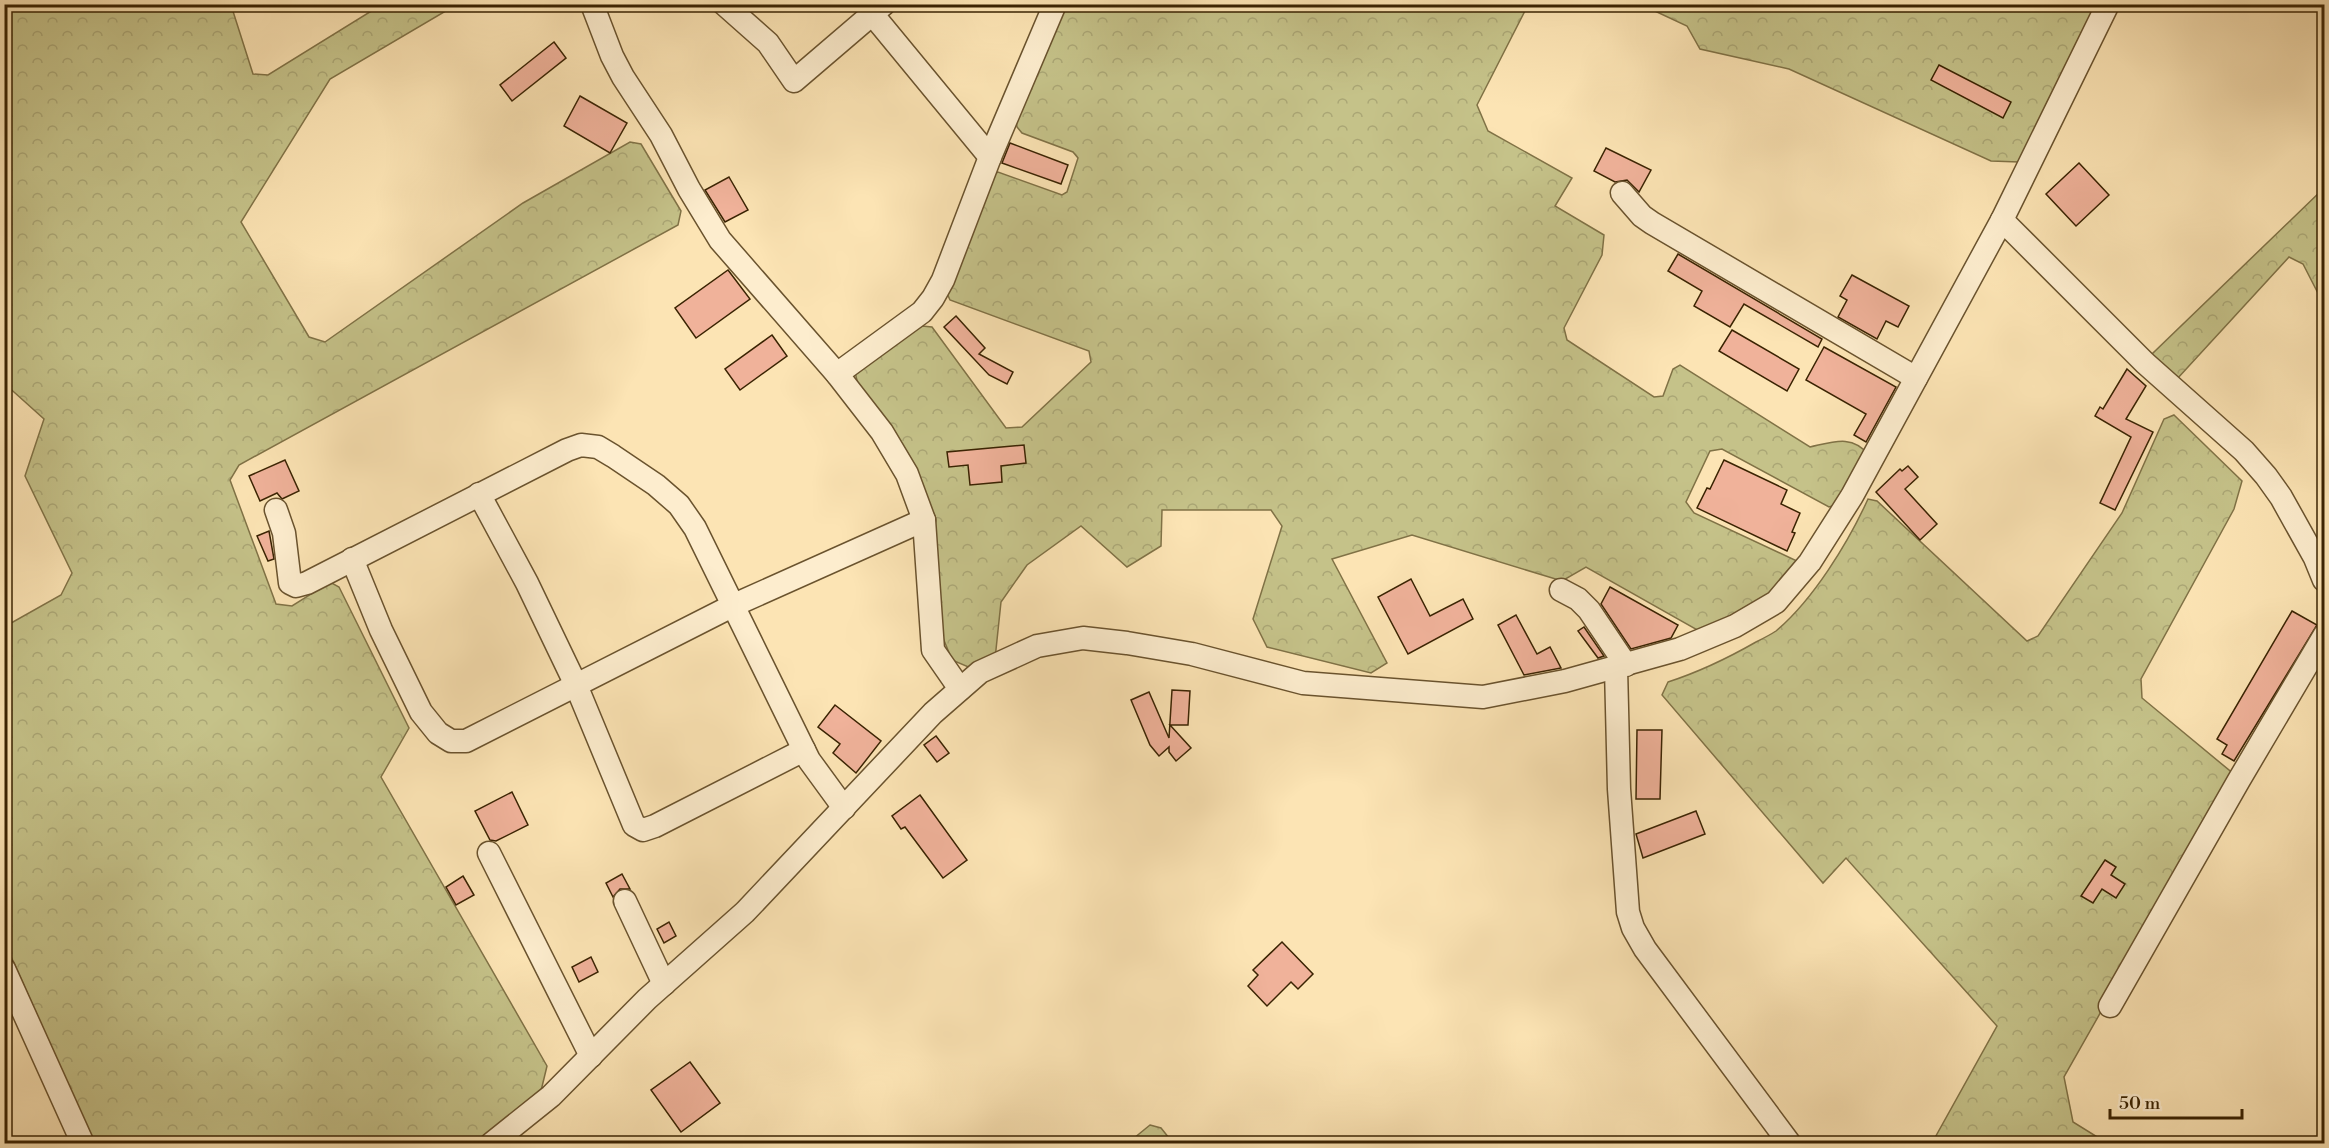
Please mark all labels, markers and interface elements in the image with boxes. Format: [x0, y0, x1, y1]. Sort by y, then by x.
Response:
scale bar [2110, 1082, 2242, 1120]
text: 50 m [2119, 1092, 2161, 1115]

